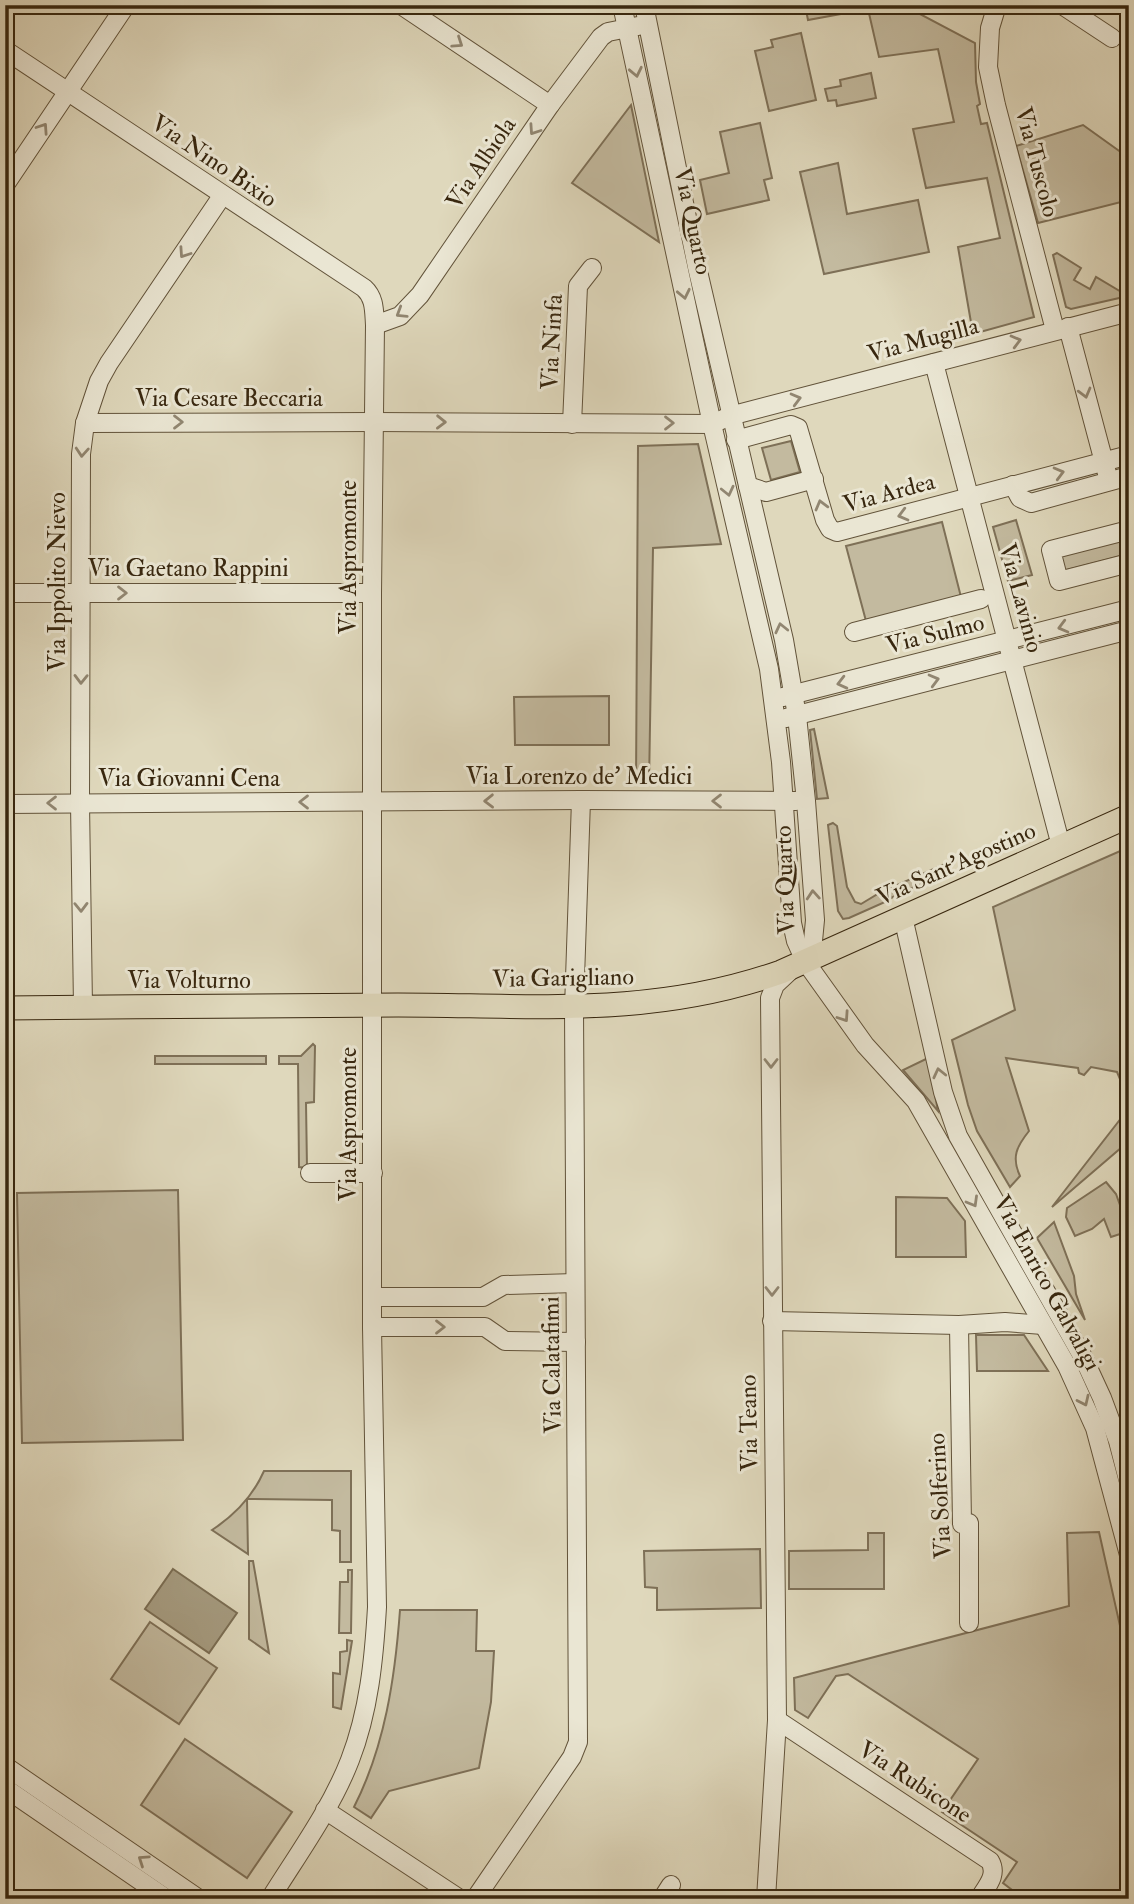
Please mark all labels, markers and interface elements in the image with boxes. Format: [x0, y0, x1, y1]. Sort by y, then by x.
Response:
one-way arrow [450, 35, 463, 48]
one-way arrow [627, 66, 642, 78]
street label: Via Tuscolo [1007, 104, 1067, 220]
street label: Via Nino Bixio [145, 108, 283, 214]
street label: Via Albiola [439, 110, 524, 215]
one-way arrow [529, 122, 542, 135]
one-way arrow [35, 123, 47, 136]
street label: Via Quarto [667, 165, 719, 277]
one-way arrow [180, 245, 193, 258]
one-way arrow [676, 288, 690, 300]
street label: Via Ninfa [534, 292, 570, 391]
one-way arrow [395, 305, 408, 318]
street label: Via Mugilla [864, 310, 983, 370]
one-way arrow [1010, 335, 1022, 349]
street label: Via Cesare Beccaria [135, 383, 324, 414]
one-way arrow [1077, 387, 1091, 399]
one-way arrow [790, 393, 802, 407]
one-way arrow [173, 414, 183, 430]
one-way arrow [437, 414, 447, 430]
one-way arrow [664, 415, 675, 431]
one-way arrow [75, 447, 90, 458]
street label: Via Ardea [840, 466, 939, 520]
one-way arrow [1052, 467, 1064, 481]
street label: Via Aspromonte [333, 480, 364, 634]
one-way arrow [720, 485, 734, 497]
street label: Via Ippolito Nievo [42, 492, 73, 672]
one-way arrow [815, 499, 829, 511]
one-way arrow [897, 507, 909, 521]
street label: Via Lavinio [992, 540, 1050, 656]
street label: Via Gaetano Rappini [87, 553, 289, 584]
one-way arrow [118, 585, 128, 601]
street label: Via Sulmo [883, 607, 987, 661]
one-way arrow [1057, 619, 1069, 633]
one-way arrow [775, 622, 789, 634]
one-way arrow [928, 674, 940, 688]
one-way arrow [73, 675, 89, 685]
one-way arrow [836, 675, 848, 689]
street label: Via Lorenzo de' Medici [466, 761, 692, 792]
street label: Via Giovanni Cena [98, 763, 281, 794]
one-way arrow [483, 793, 494, 809]
one-way arrow [711, 793, 721, 809]
one-way arrow [298, 794, 309, 810]
one-way arrow [46, 795, 57, 811]
street label: Via Sant'Agostino [871, 815, 1041, 913]
street label: Via Quarto [768, 825, 802, 935]
one-way arrow [806, 889, 821, 900]
one-way arrow [73, 902, 89, 913]
street label: Via Garigliano [492, 961, 634, 995]
street label: Via Volturno [127, 965, 251, 996]
one-way arrow [836, 1009, 849, 1022]
street label: Via Aspromonte [333, 1047, 364, 1201]
one-way arrow [763, 1058, 778, 1069]
one-way arrow [933, 1067, 947, 1079]
street label: Via Enrico Galvaligi [986, 1190, 1108, 1376]
one-way arrow [965, 1195, 978, 1208]
one-way arrow [764, 1286, 780, 1296]
street label: Via Calatafimi [535, 1296, 569, 1434]
one-way arrow [436, 1319, 446, 1335]
street label: Via Teano [733, 1374, 765, 1472]
one-way arrow [1076, 1394, 1090, 1406]
street label: Via Solferino [921, 1432, 959, 1560]
street label: Via Rubicone [852, 1734, 978, 1830]
one-way arrow [138, 1856, 151, 1868]

